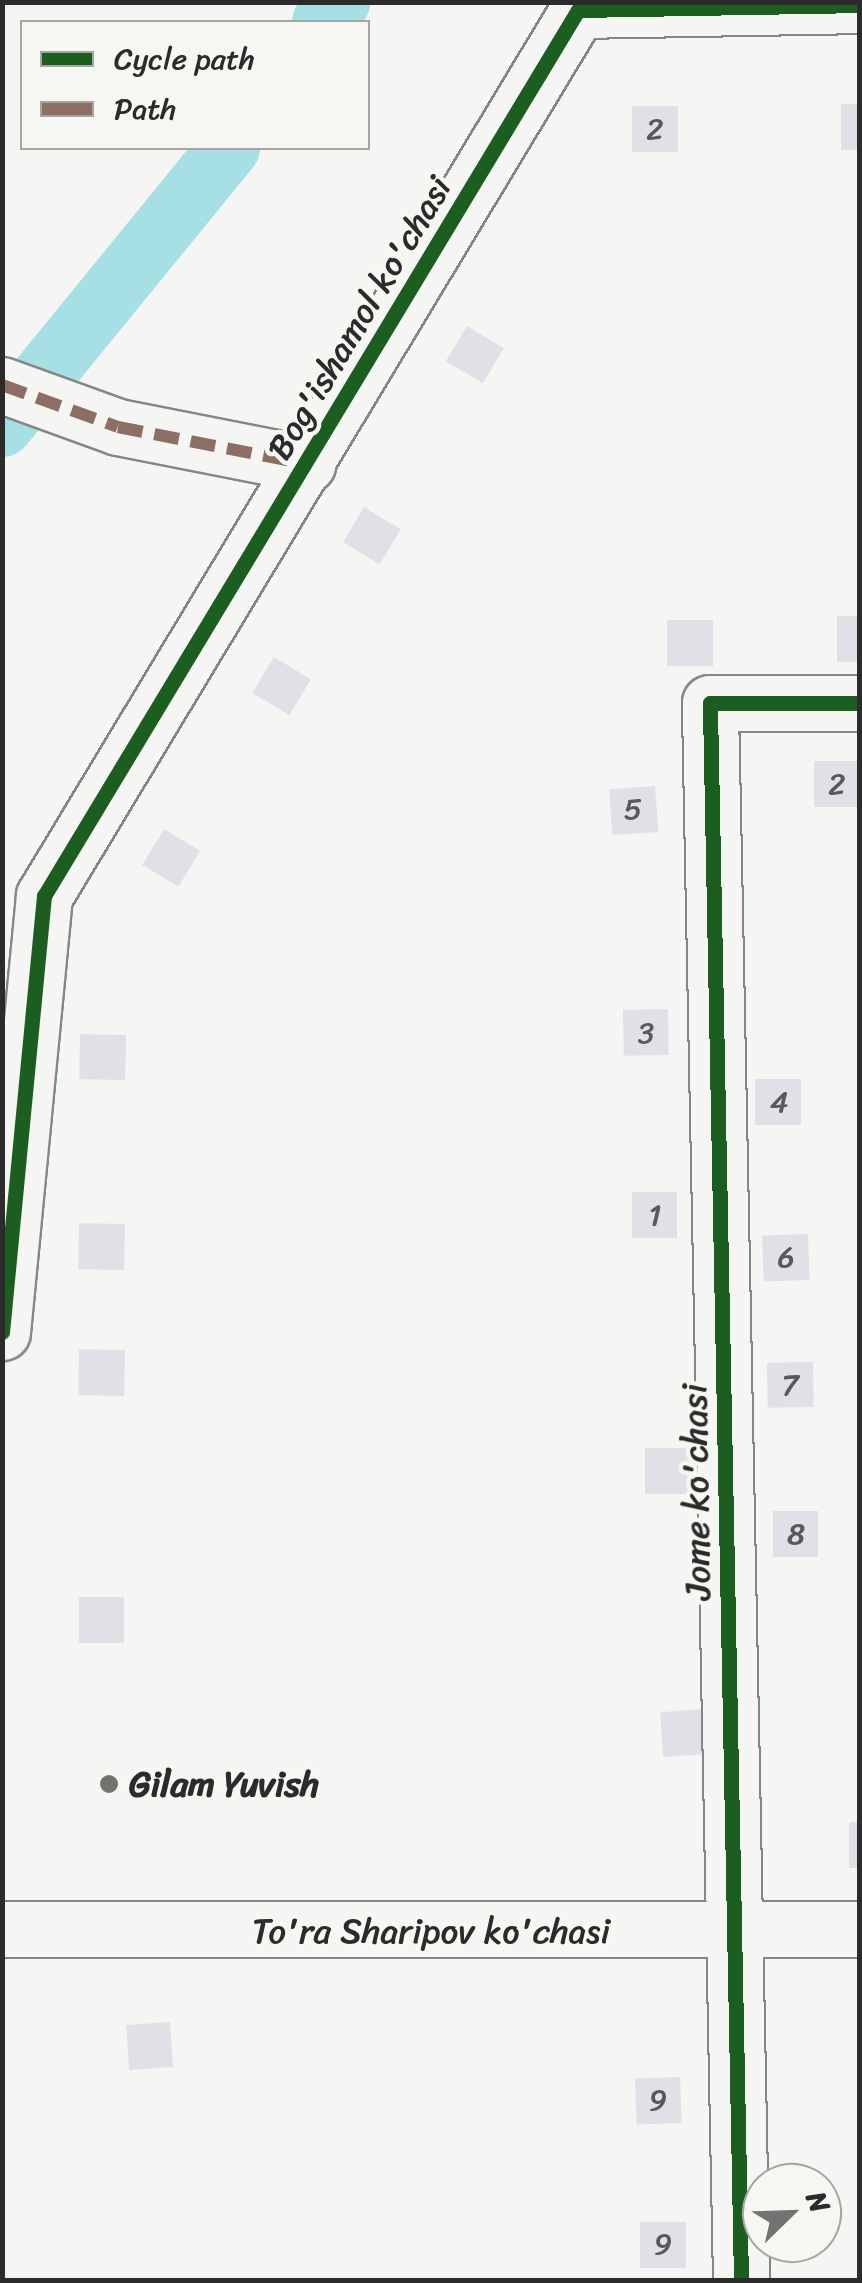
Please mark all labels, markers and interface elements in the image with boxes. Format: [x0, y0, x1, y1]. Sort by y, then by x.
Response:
legend [20, 20, 370, 150]
text: Cycle path [114, 32, 255, 86]
text: Path [114, 82, 176, 136]
house number: 2 [646, 111, 664, 147]
street label: Bog'ishamol ko'chasi [257, 168, 461, 468]
house number: 2 [828, 766, 846, 802]
house number: 5 [624, 791, 642, 827]
house number: 3 [638, 1015, 654, 1051]
house number: 4 [770, 1084, 788, 1120]
house number: 1 [649, 1197, 661, 1233]
house number: 6 [777, 1239, 795, 1275]
house number: 7 [781, 1367, 799, 1403]
street label: Jome ko'chasi [673, 1383, 719, 1601]
house number: 8 [787, 1516, 805, 1552]
place label: Gilam Yuvish [129, 1763, 319, 1805]
marker: Gilam Yuvish [98, 1773, 120, 1795]
street label: To'ra Sharipov ko'chasi [251, 1910, 611, 1952]
house number: 9 [649, 2082, 667, 2118]
north arrow [742, 2163, 842, 2263]
text: N [792, 2183, 845, 2220]
house number: 9 [654, 2226, 672, 2262]

